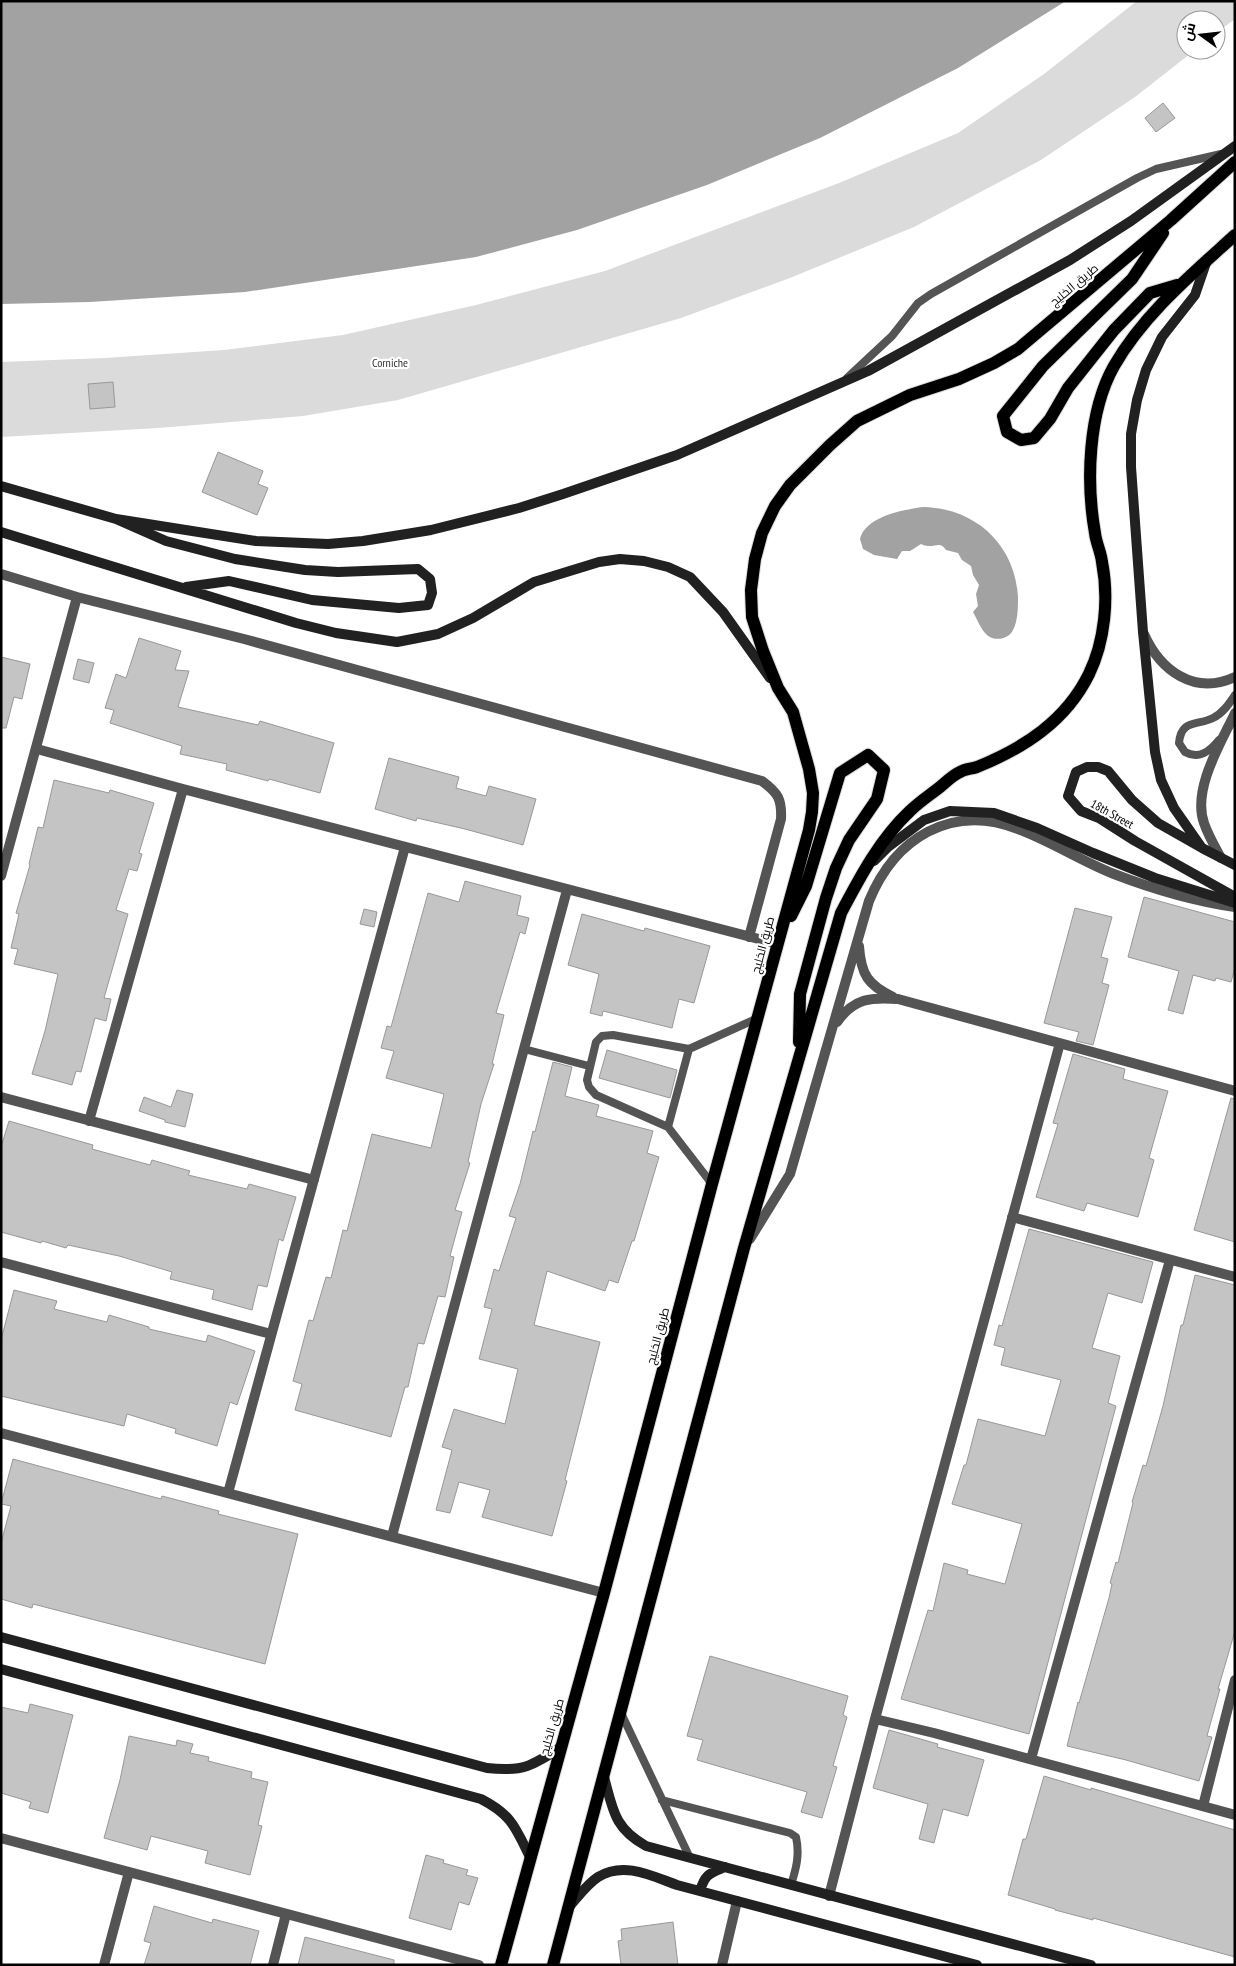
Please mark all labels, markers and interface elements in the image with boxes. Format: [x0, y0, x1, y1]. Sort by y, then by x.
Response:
north arrow [1176, 10, 1226, 60]
text: ش [1177, 21, 1199, 43]
street label: طريق الخليج [1046, 260, 1102, 310]
park label: Corniche [372, 355, 408, 370]
street label: 18th Street [1088, 796, 1137, 832]
street label: طريق الخليج [748, 915, 778, 975]
street label: طريق الخليج [643, 1306, 673, 1366]
street label: طريق الخليج [536, 1697, 568, 1757]

